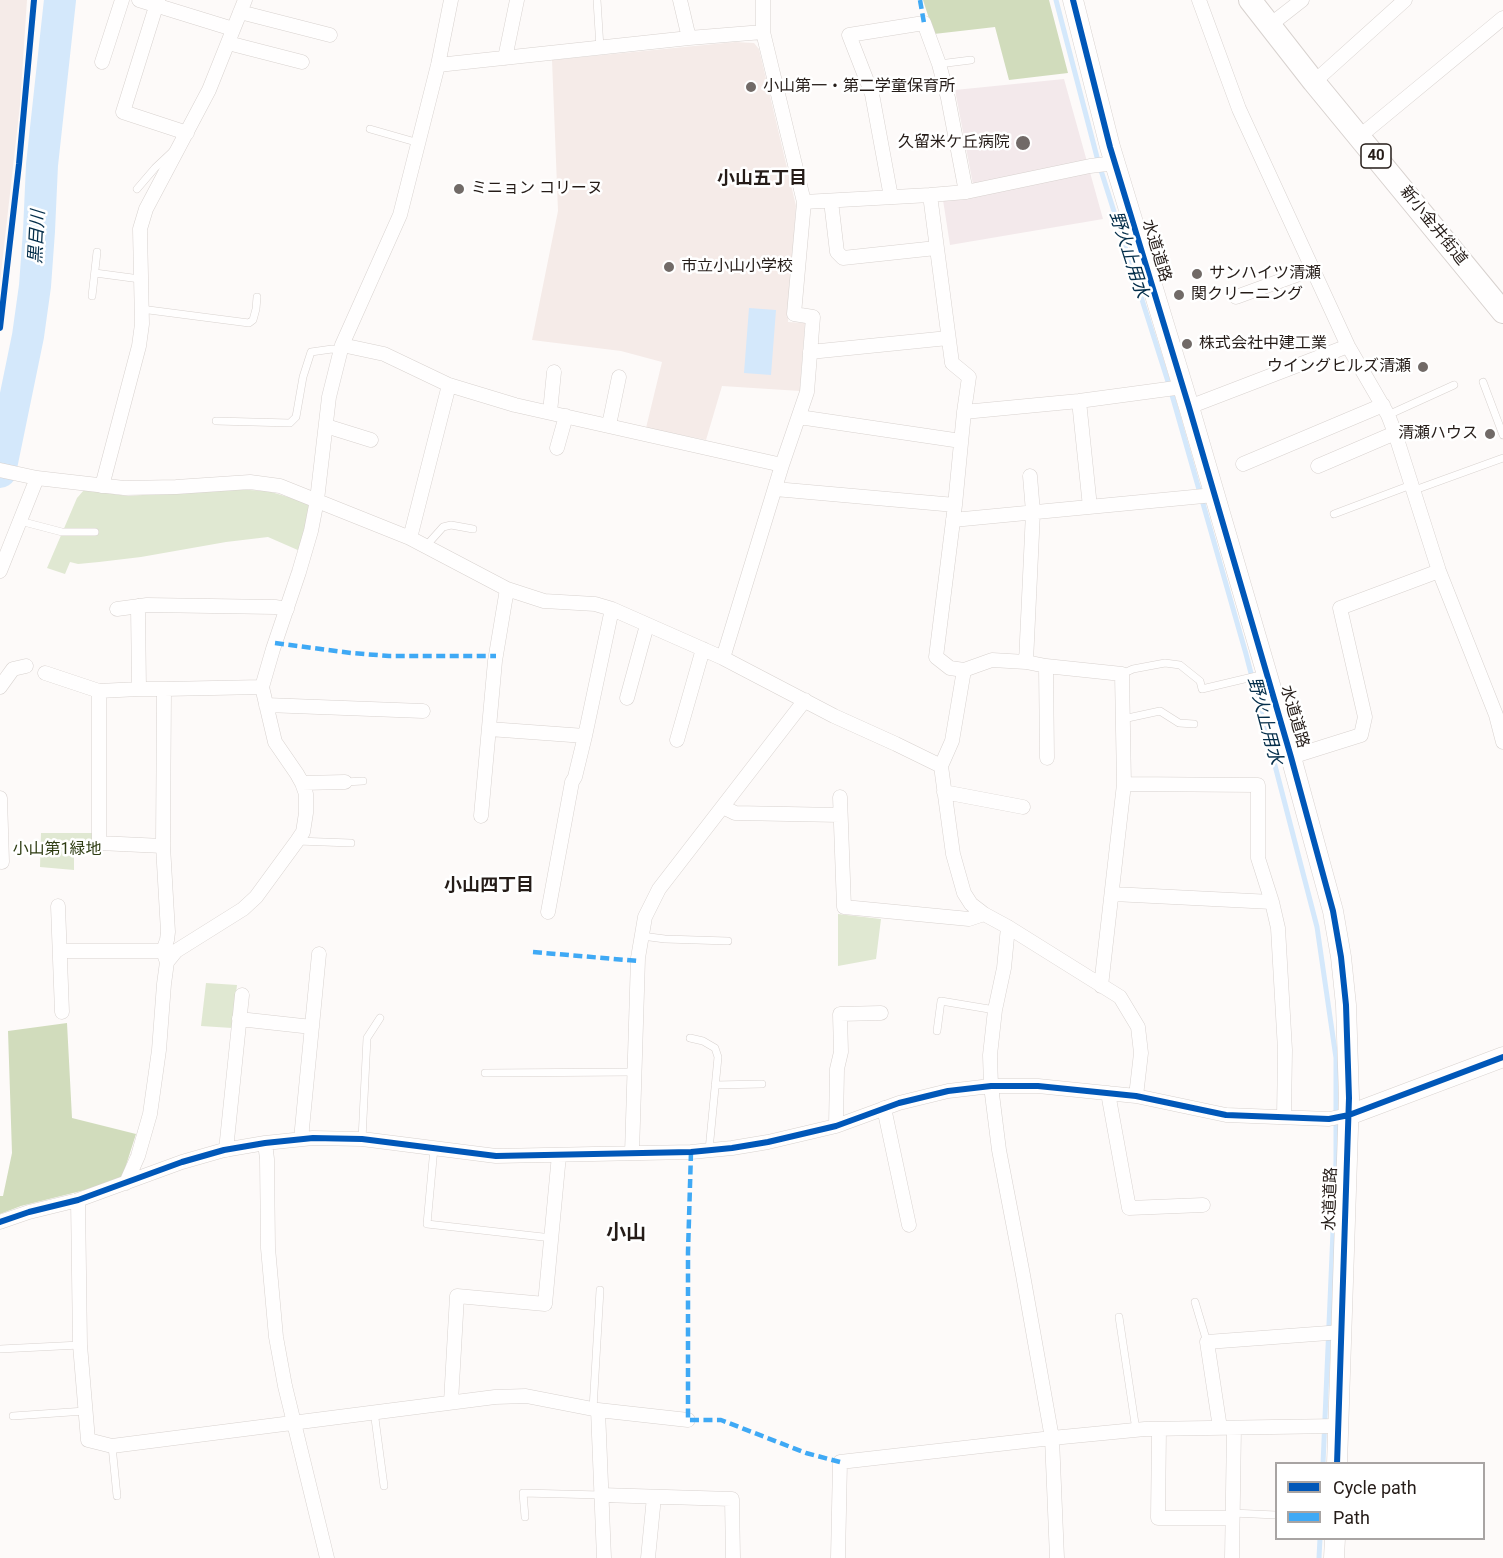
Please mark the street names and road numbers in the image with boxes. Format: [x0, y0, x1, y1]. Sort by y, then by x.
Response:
road number: 40 [1361, 144, 1391, 168]
street label: 新小金井街道 [1395, 183, 1471, 269]
street label: 水道道路 [1137, 218, 1175, 284]
street label: 水道道路 [1276, 684, 1312, 750]
street label: 水道道路 [1320, 1167, 1342, 1231]

